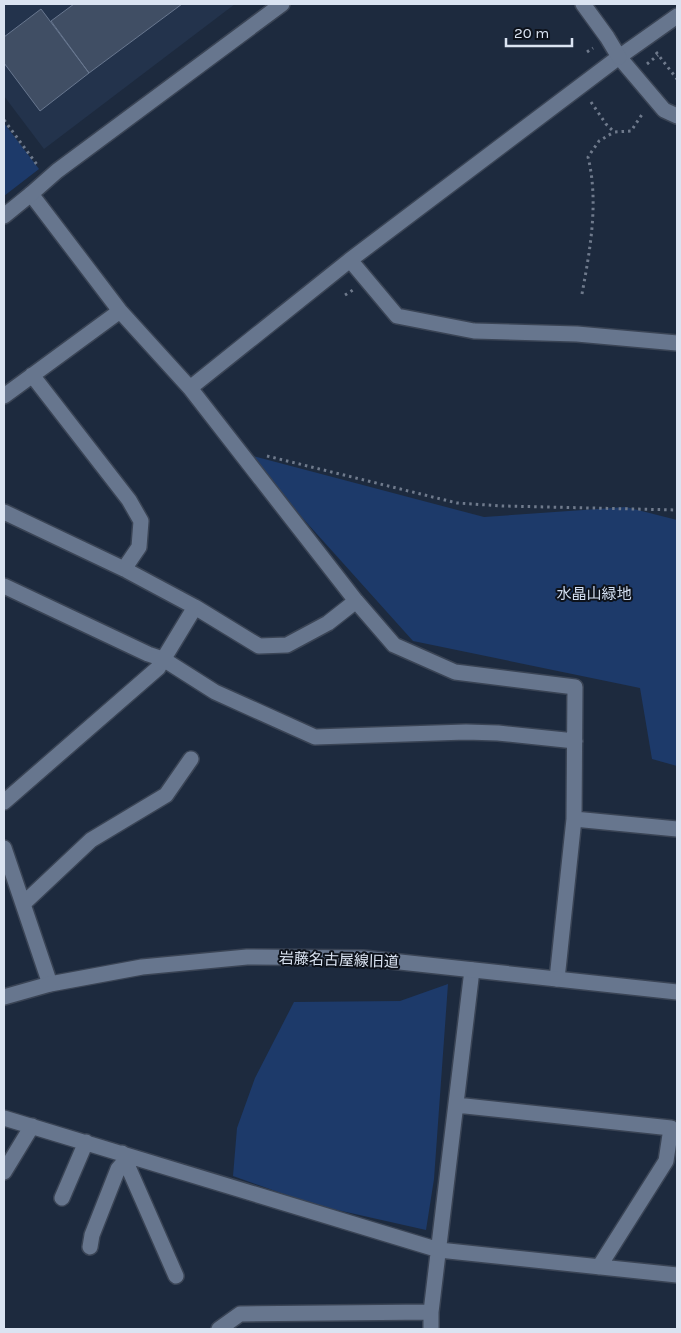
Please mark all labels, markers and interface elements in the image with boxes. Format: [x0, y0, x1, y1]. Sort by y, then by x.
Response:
scale bar [506, 15, 572, 47]
text: 20 m [514, 24, 549, 42]
park label: 水晶山緑地 [556, 585, 632, 603]
street label: 岩藤名古屋線旧道 [279, 949, 399, 971]

